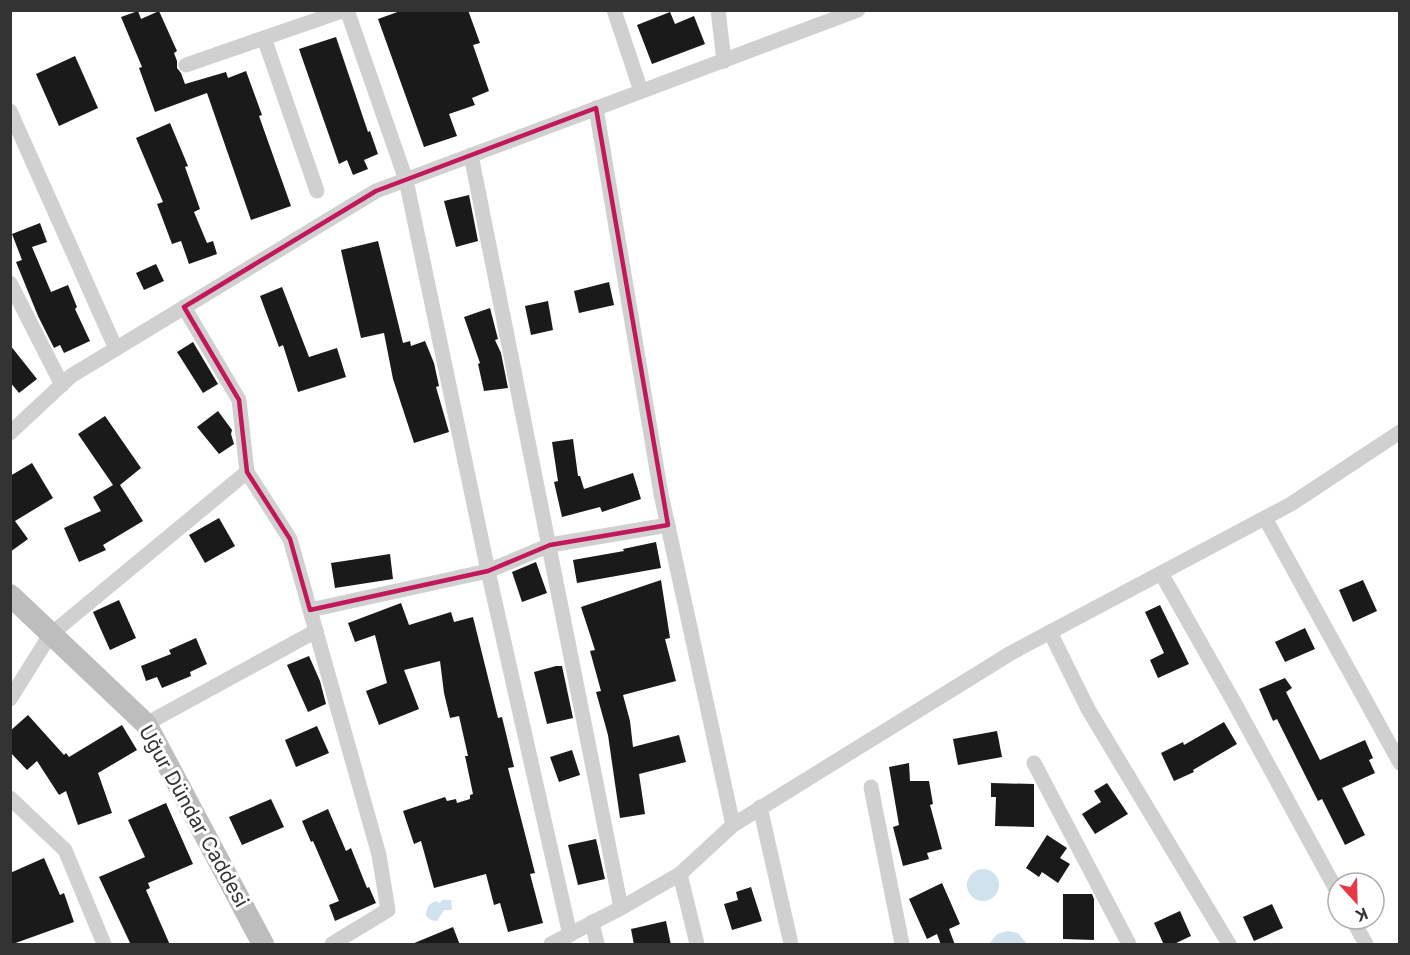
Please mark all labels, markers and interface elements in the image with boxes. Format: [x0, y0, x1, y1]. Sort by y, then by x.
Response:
street label: Uğur Dündar Caddesi [134, 721, 254, 911]
north arrow [1326, 871, 1386, 931]
text: K [1352, 903, 1371, 927]

